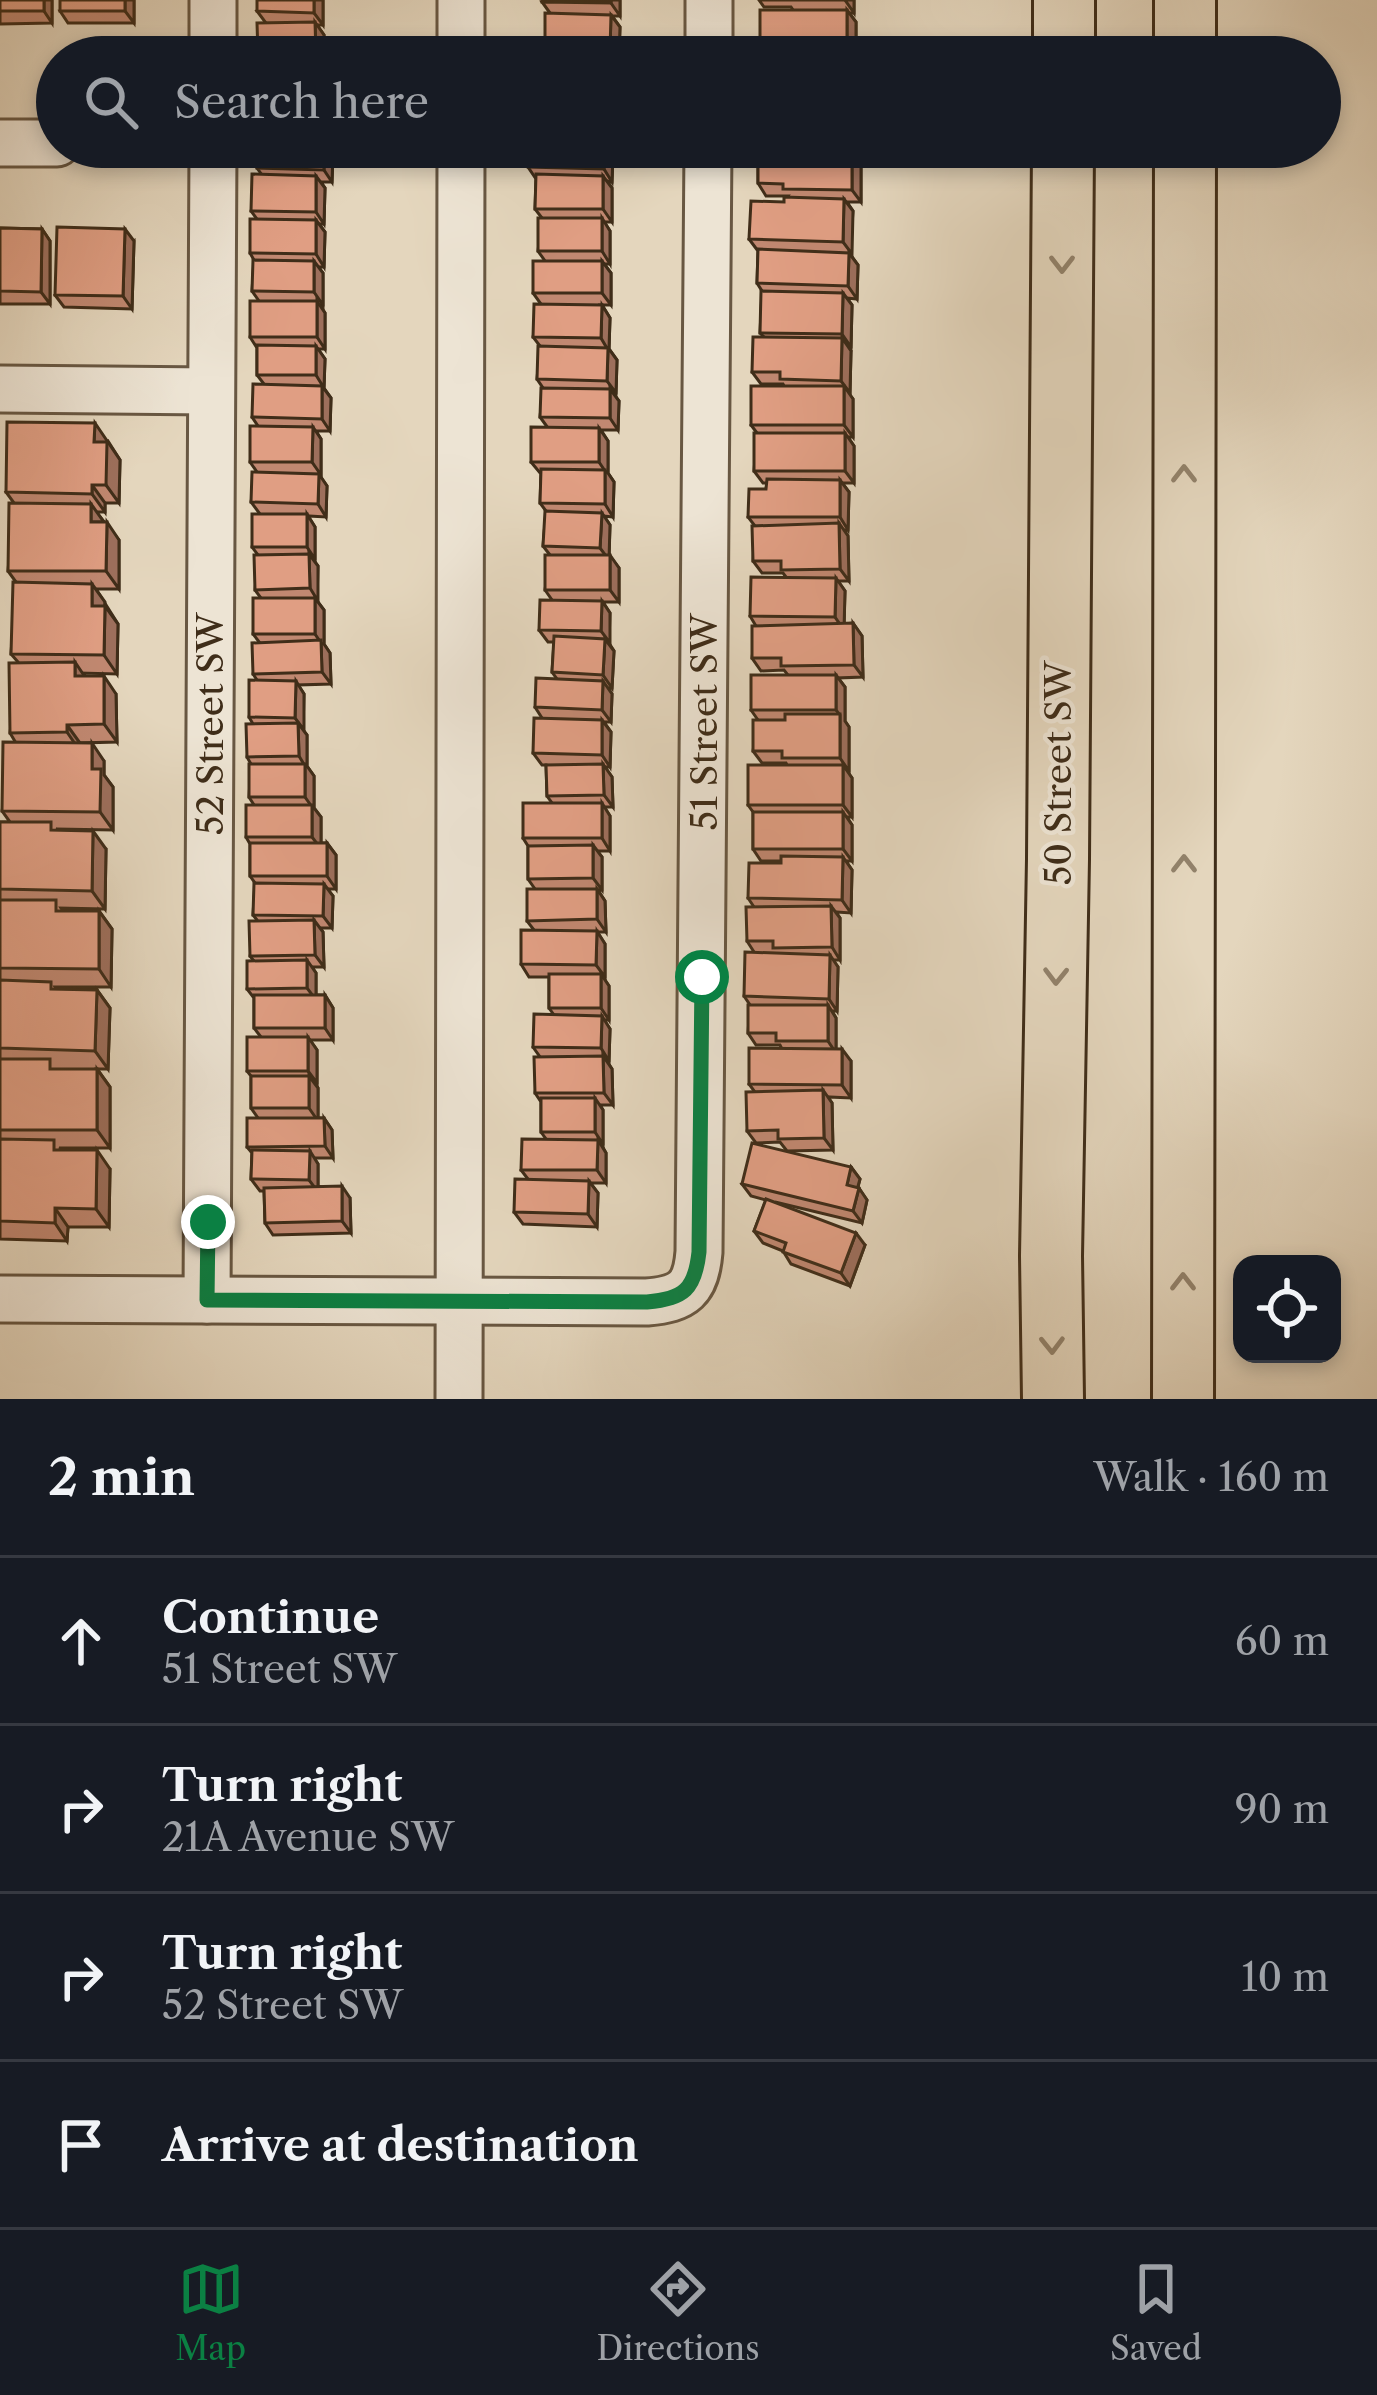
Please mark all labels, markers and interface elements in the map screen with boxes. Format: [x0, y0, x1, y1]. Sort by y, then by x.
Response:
search box [36, 36, 1341, 168]
icon: search [78, 69, 144, 135]
text: Search here [174, 74, 429, 130]
one-way arrow [1050, 255, 1076, 274]
one-way arrow [1171, 464, 1197, 483]
street label: 52 Street SW [188, 611, 232, 835]
street label: 51 Street SW [682, 612, 726, 830]
street label: 50 Street SW [1036, 659, 1080, 885]
one-way arrow [1171, 854, 1197, 872]
route start [675, 950, 729, 1004]
one-way arrow [1043, 968, 1069, 986]
route end [181, 1195, 235, 1249]
map controls [1233, 1255, 1341, 1363]
button: locate [1233, 1255, 1341, 1363]
one-way arrow [1170, 1272, 1196, 1290]
one-way arrow [1039, 1336, 1065, 1355]
text: 2 min [48, 1446, 195, 1508]
text: Walk · 160 m [1093, 1453, 1329, 1501]
text: Continue [162, 1589, 379, 1645]
icon: ahead [48, 1608, 114, 1674]
text: 60 m [1235, 1617, 1329, 1665]
text: 51 Street SW [162, 1645, 397, 1693]
text: Turn right [162, 1757, 402, 1813]
icon: right [48, 1776, 114, 1842]
text: 90 m [1235, 1785, 1329, 1833]
text: 21A Avenue SW [162, 1813, 454, 1861]
text: Turn right [162, 1925, 402, 1981]
icon: right [48, 1944, 114, 2010]
text: 10 m [1241, 1953, 1329, 2001]
text: 52 Street SW [162, 1981, 403, 2029]
icon: arrive [48, 2112, 114, 2178]
text: Arrive at destination [162, 2117, 639, 2173]
tab: Map [175, 2256, 246, 2369]
tab: Directions [597, 2256, 760, 2369]
tab: Saved [1110, 2256, 1202, 2369]

